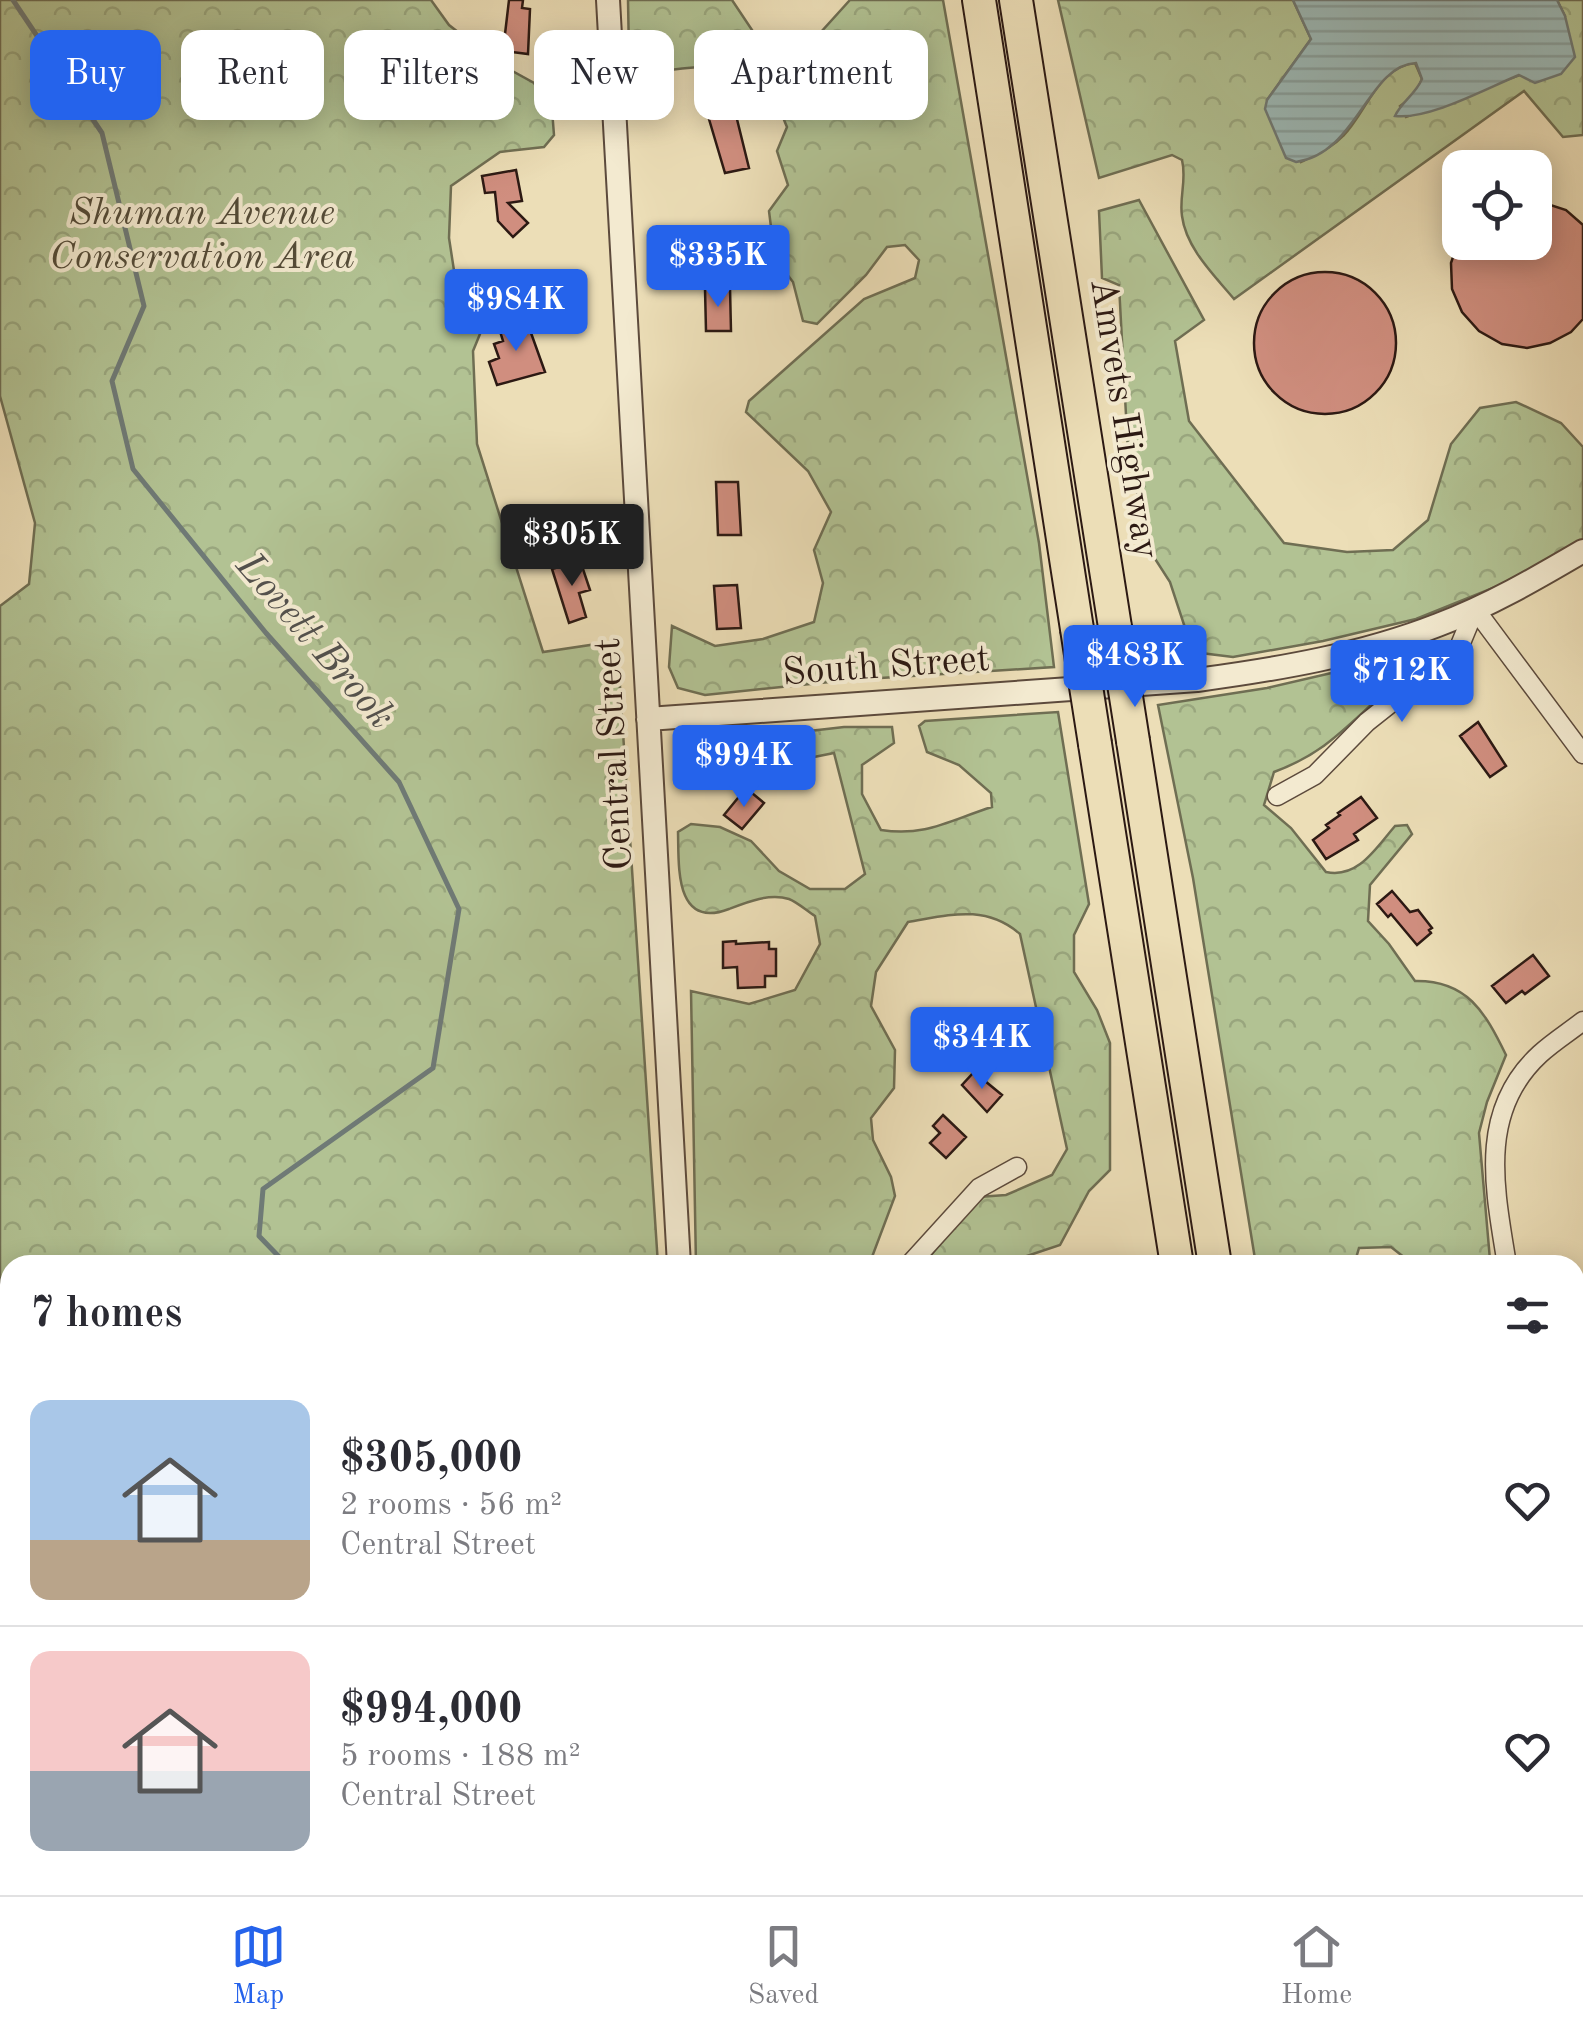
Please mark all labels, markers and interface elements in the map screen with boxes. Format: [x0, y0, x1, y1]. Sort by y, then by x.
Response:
chip: Buy [30, 30, 161, 120]
chip: Rent [181, 30, 324, 120]
chip: Filters [344, 30, 514, 120]
chip: New [534, 30, 674, 120]
chip: Apartment [694, 30, 928, 120]
map controls [1442, 150, 1552, 260]
button: locate [1442, 150, 1552, 260]
park label: Shuman Avenue Conservation Area [49, 195, 355, 277]
pin: $335K [648, 225, 788, 310]
text: $335K [669, 241, 767, 273]
pin: $984K [446, 269, 586, 354]
street label: Amvets Highway [1082, 276, 1164, 562]
text: $984K [467, 285, 565, 317]
pin: $305K [502, 504, 642, 589]
text: $305K [523, 520, 621, 552]
water label: Lovett Brook [227, 546, 401, 738]
pin: $483K [1065, 625, 1205, 710]
street label: Central Street [590, 637, 640, 871]
pin: $712K [1332, 640, 1472, 725]
street label: South Street [781, 641, 991, 693]
text: $483K [1086, 641, 1184, 673]
text: $712K [1353, 656, 1451, 688]
pin: $994K [674, 725, 814, 810]
text: $994K [695, 741, 793, 773]
pin: $344K [912, 1007, 1052, 1092]
text: $344K [933, 1023, 1031, 1055]
icon: filters [1500, 1288, 1555, 1343]
text: 7 homes [30, 1294, 182, 1336]
text: $305,000 [340, 1439, 522, 1481]
icon: home [110, 1440, 230, 1560]
icon: heart [1500, 1473, 1555, 1528]
text: 2 rooms · 56 m² [340, 1490, 562, 1522]
text: Central Street [340, 1530, 536, 1562]
text: $994,000 [340, 1690, 522, 1732]
icon: home [110, 1691, 230, 1811]
icon: heart [1500, 1724, 1555, 1779]
text: 5 rooms · 188 m² [340, 1741, 581, 1773]
text: Central Street [340, 1781, 536, 1813]
tab: Map [231, 1919, 286, 2014]
tab: Saved [748, 1919, 819, 2014]
tab: Home [1281, 1919, 1352, 2014]

